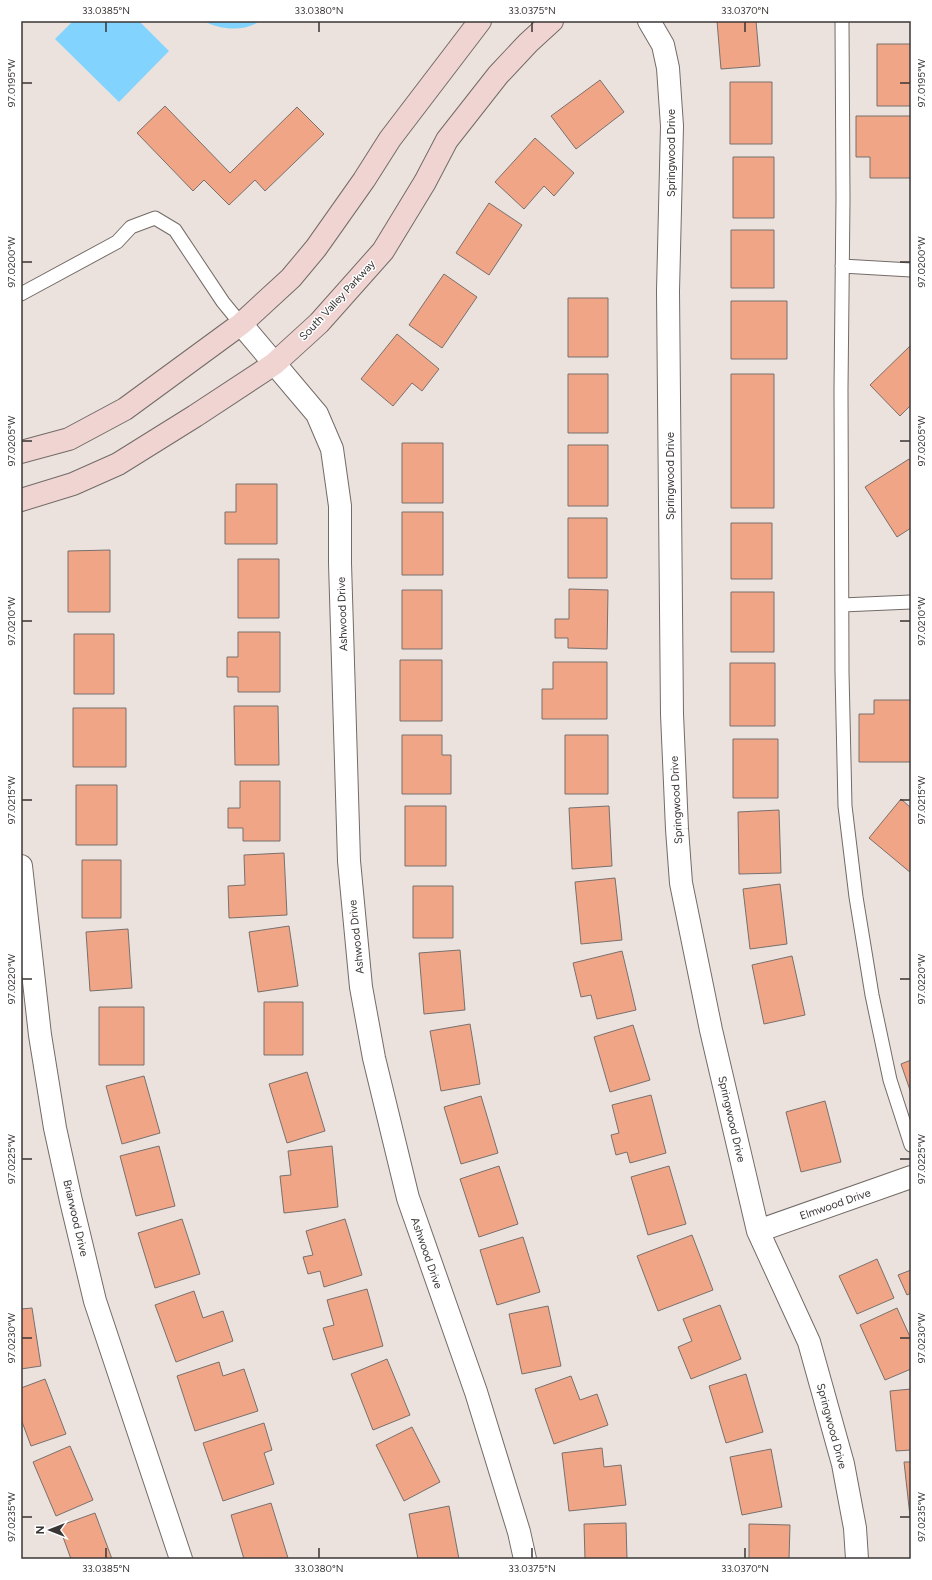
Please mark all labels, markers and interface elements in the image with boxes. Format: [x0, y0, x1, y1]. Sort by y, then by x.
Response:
text: 33.0385°N [82, 4, 130, 17]
text: 33.0380°N [295, 4, 343, 17]
text: 33.0375°N [508, 4, 556, 17]
text: 33.0370°N [721, 4, 769, 17]
text: 97.0195°W [5, 58, 18, 107]
text: 97.0195°W [915, 58, 928, 107]
street label: Springwood Drive [665, 109, 678, 197]
text: 97.0200°W [5, 236, 18, 288]
text: 97.0200°W [915, 236, 928, 288]
street label: South Valley Parkway [297, 257, 378, 343]
text: 97.0205°W [5, 415, 18, 466]
text: 97.0205°W [915, 415, 928, 466]
street label: Springwood Drive [664, 432, 677, 520]
street label: Ashwood Drive [335, 577, 350, 651]
text: 97.0210°W [5, 596, 18, 645]
text: 97.0210°W [915, 596, 928, 645]
street label: Springwood Drive [668, 756, 685, 844]
text: 97.0215°W [5, 775, 18, 824]
text: 97.0215°W [915, 775, 928, 824]
street label: Ashwood Drive [346, 899, 367, 975]
text: 97.0220°W [5, 953, 18, 1004]
text: 97.0220°W [915, 953, 928, 1004]
street label: Springwood Drive [715, 1075, 748, 1163]
text: 97.0225°W [5, 1134, 18, 1184]
text: 97.0225°W [915, 1134, 928, 1184]
street label: Briarwood Drive [60, 1179, 91, 1258]
street label: Elmwood Drive [798, 1186, 872, 1223]
street label: Ashwood Drive [408, 1216, 445, 1290]
text: 97.0230°W [5, 1312, 18, 1363]
text: 97.0230°W [915, 1312, 928, 1363]
street label: Springwood Drive [814, 1382, 849, 1470]
text: 97.0235°W [5, 1492, 18, 1542]
text: 97.0235°W [915, 1492, 928, 1542]
north arrow [30, 1510, 70, 1550]
text: N [34, 1526, 47, 1534]
text: 33.0385°N [82, 1562, 130, 1575]
text: 33.0380°N [295, 1562, 343, 1575]
text: 33.0375°N [508, 1562, 556, 1575]
text: 33.0370°N [721, 1562, 769, 1575]

